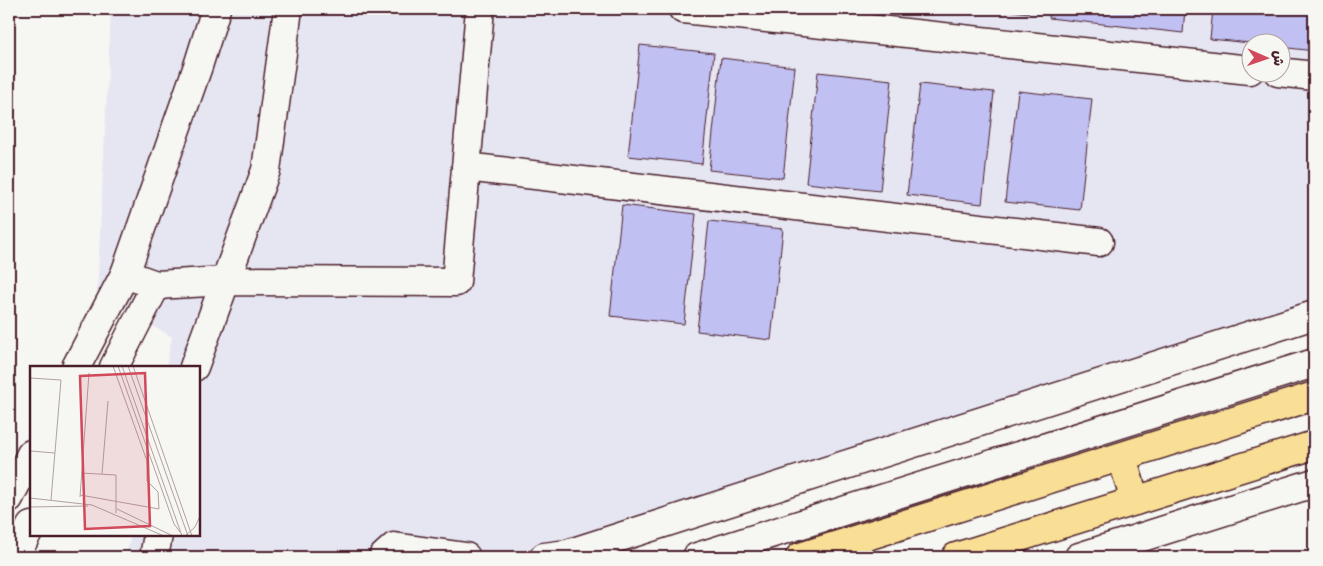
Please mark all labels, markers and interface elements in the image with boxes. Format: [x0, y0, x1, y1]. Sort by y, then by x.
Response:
north arrow [1240, 32, 1290, 82]
text: ش [1270, 50, 1287, 66]
inset map [30, 366, 200, 536]

